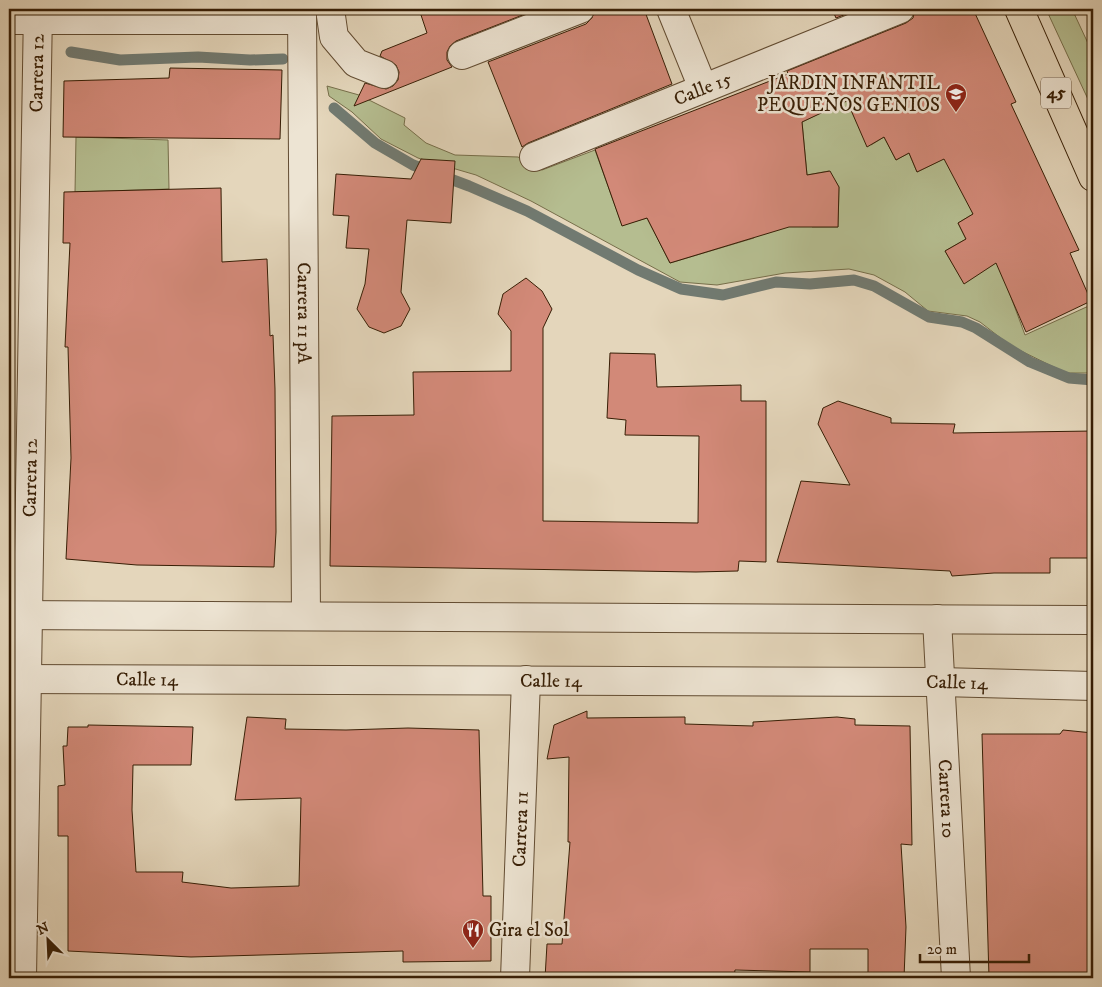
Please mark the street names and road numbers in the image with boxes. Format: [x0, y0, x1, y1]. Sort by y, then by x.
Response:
street label: Carrera 12 [25, 33, 49, 112]
street label: Calle 15 [670, 67, 736, 111]
road number: 45 [1041, 78, 1071, 109]
street label: Carrera 11 pA [292, 262, 316, 365]
street label: Carrera 12 [18, 438, 42, 517]
street label: Calle 14 [116, 668, 179, 691]
street label: Calle 14 [520, 669, 583, 692]
street label: Calle 14 [926, 670, 989, 695]
street label: Carrera 10 [933, 759, 960, 839]
street label: Carrera 11 [508, 791, 533, 867]

